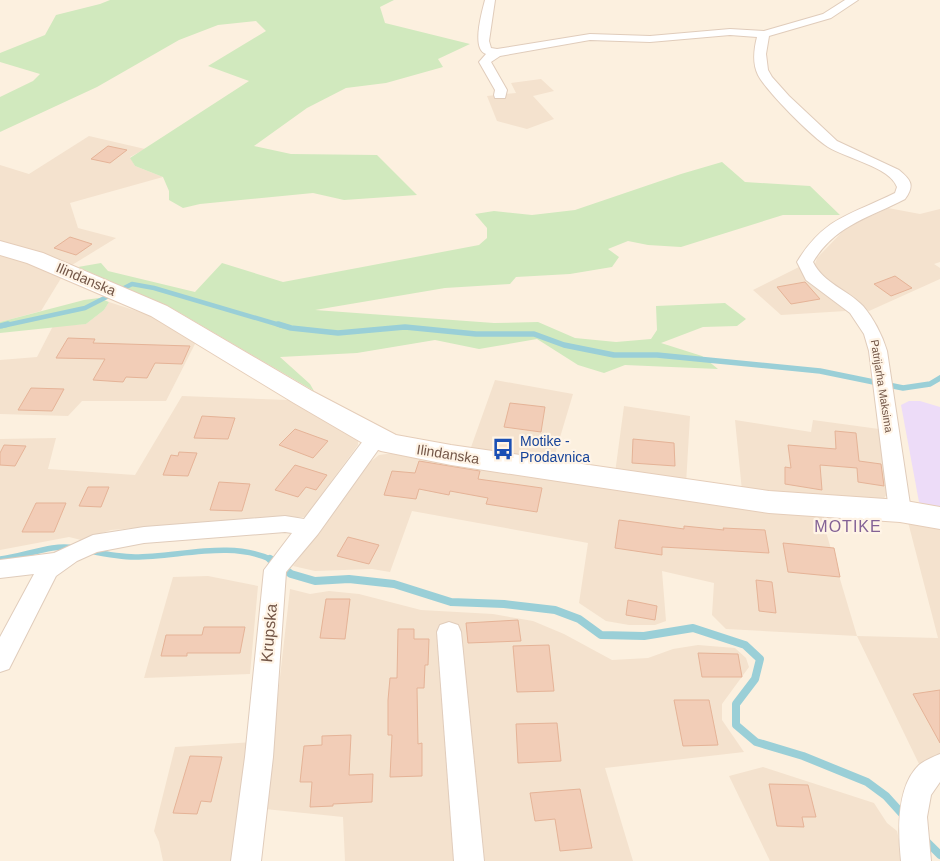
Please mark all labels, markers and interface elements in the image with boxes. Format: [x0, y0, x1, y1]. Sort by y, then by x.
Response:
street label: Ilindanska [54, 259, 118, 299]
street label: Patrijarha Maksima [869, 339, 895, 434]
place label: Motike - Prodavnica [520, 433, 590, 465]
bus stop icon: Motike - Prodavnica [490, 436, 516, 462]
street label: Ilindanska [416, 441, 481, 467]
district label: MOTIKE [814, 518, 882, 535]
street label: Krupska [258, 603, 280, 663]

